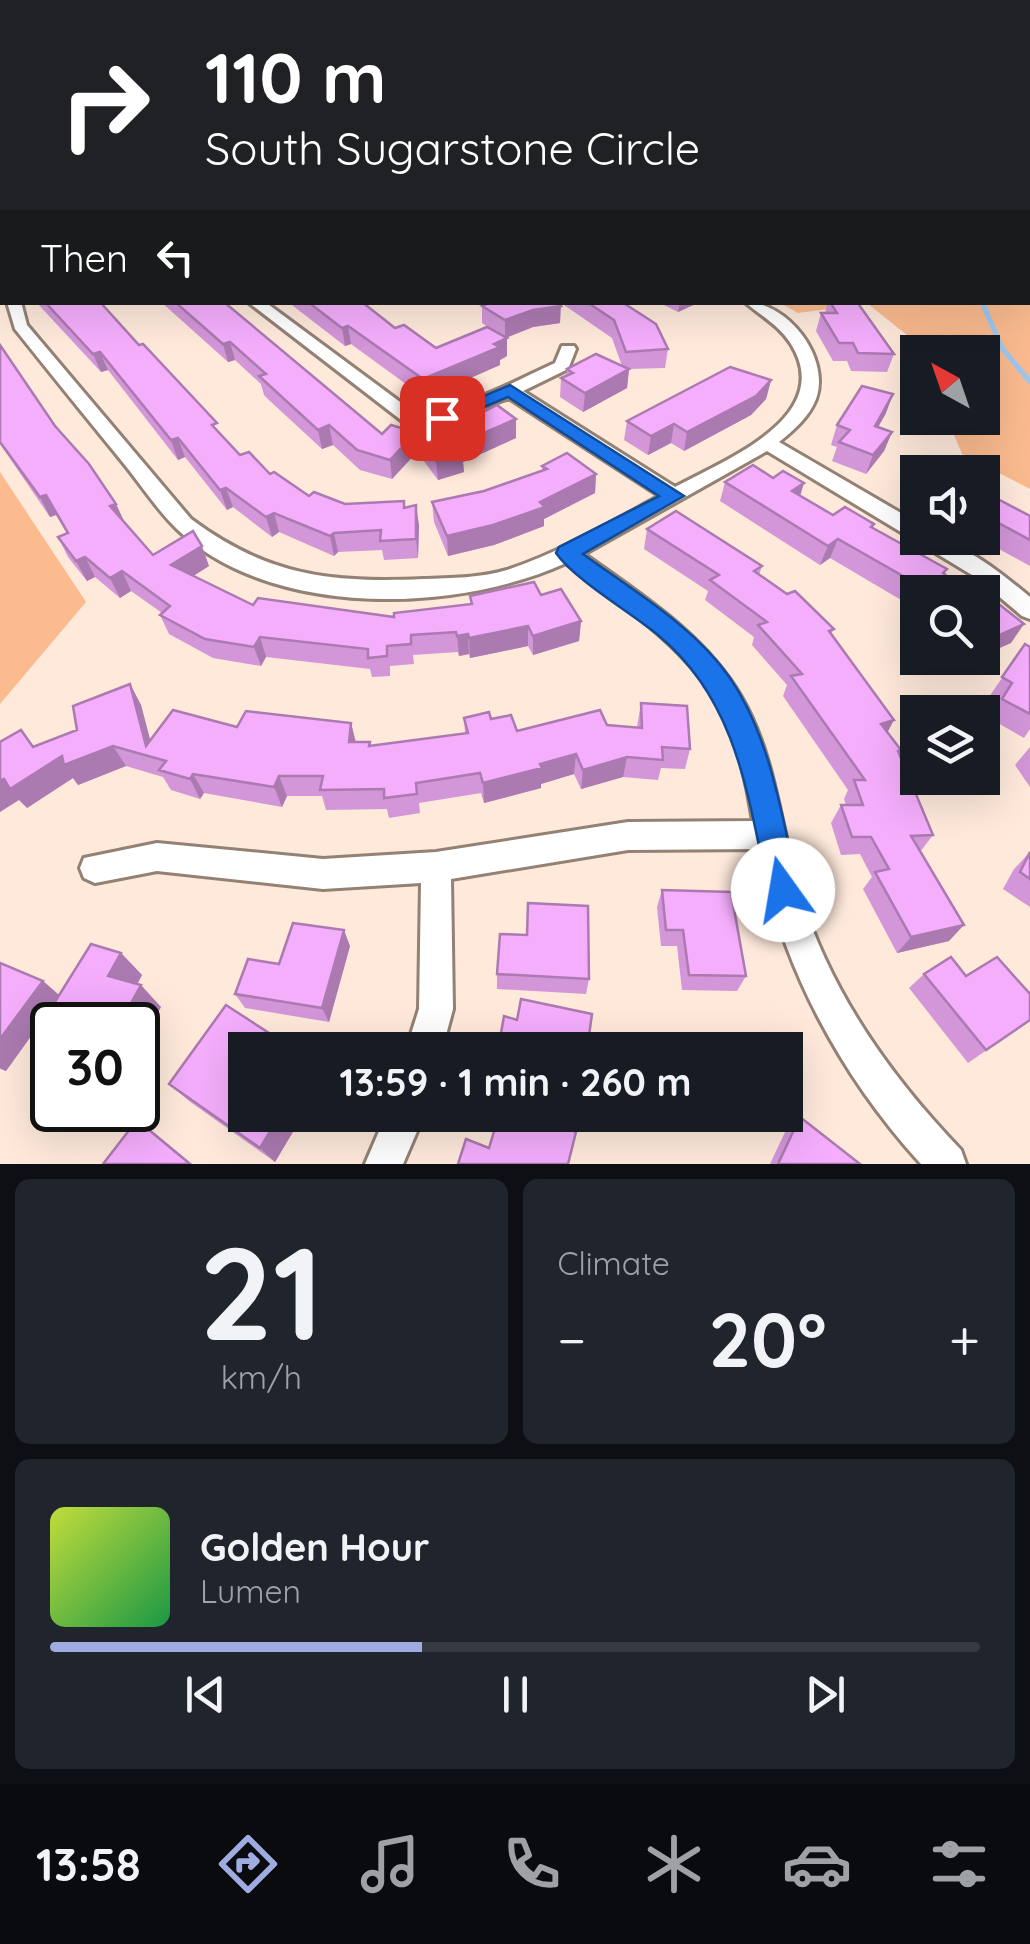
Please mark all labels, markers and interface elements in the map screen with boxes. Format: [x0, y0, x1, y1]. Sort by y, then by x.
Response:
text: 110 m [205, 33, 387, 121]
icon: right [40, 40, 170, 170]
text: South Sugarstone Circle [205, 120, 700, 176]
icon: left [148, 230, 203, 285]
text: Then [40, 234, 128, 282]
north arrow [900, 335, 1000, 435]
map controls [900, 335, 1000, 795]
pin [400, 376, 485, 461]
icon: arrive [415, 391, 470, 446]
button: sound [900, 455, 1000, 555]
button: search [900, 575, 1000, 675]
button: layers [900, 695, 1000, 795]
position arrow [731, 838, 835, 942]
speed limit sign: 30 [30, 1002, 160, 1132]
text: 13:59 · 1 min · 260 m [339, 1058, 692, 1106]
text: 21 [199, 1210, 324, 1373]
text: Climate [558, 1243, 670, 1283]
text: 20° [708, 1292, 827, 1386]
text: − [558, 1305, 586, 1374]
text: + [949, 1305, 980, 1374]
text: km/h [221, 1357, 302, 1397]
text: Golden Hour [200, 1523, 429, 1571]
text: Lumen [200, 1571, 301, 1611]
icon: previous [178, 1667, 233, 1722]
icon: pause [488, 1667, 543, 1722]
icon: next [798, 1667, 853, 1722]
icon: directions [213, 1829, 283, 1899]
icon: music [355, 1829, 425, 1899]
icon: phone [497, 1829, 567, 1899]
icon: climate [639, 1829, 709, 1899]
icon: car [782, 1829, 852, 1899]
icon: filters [924, 1829, 994, 1899]
text: 13:58 [36, 1836, 141, 1892]

